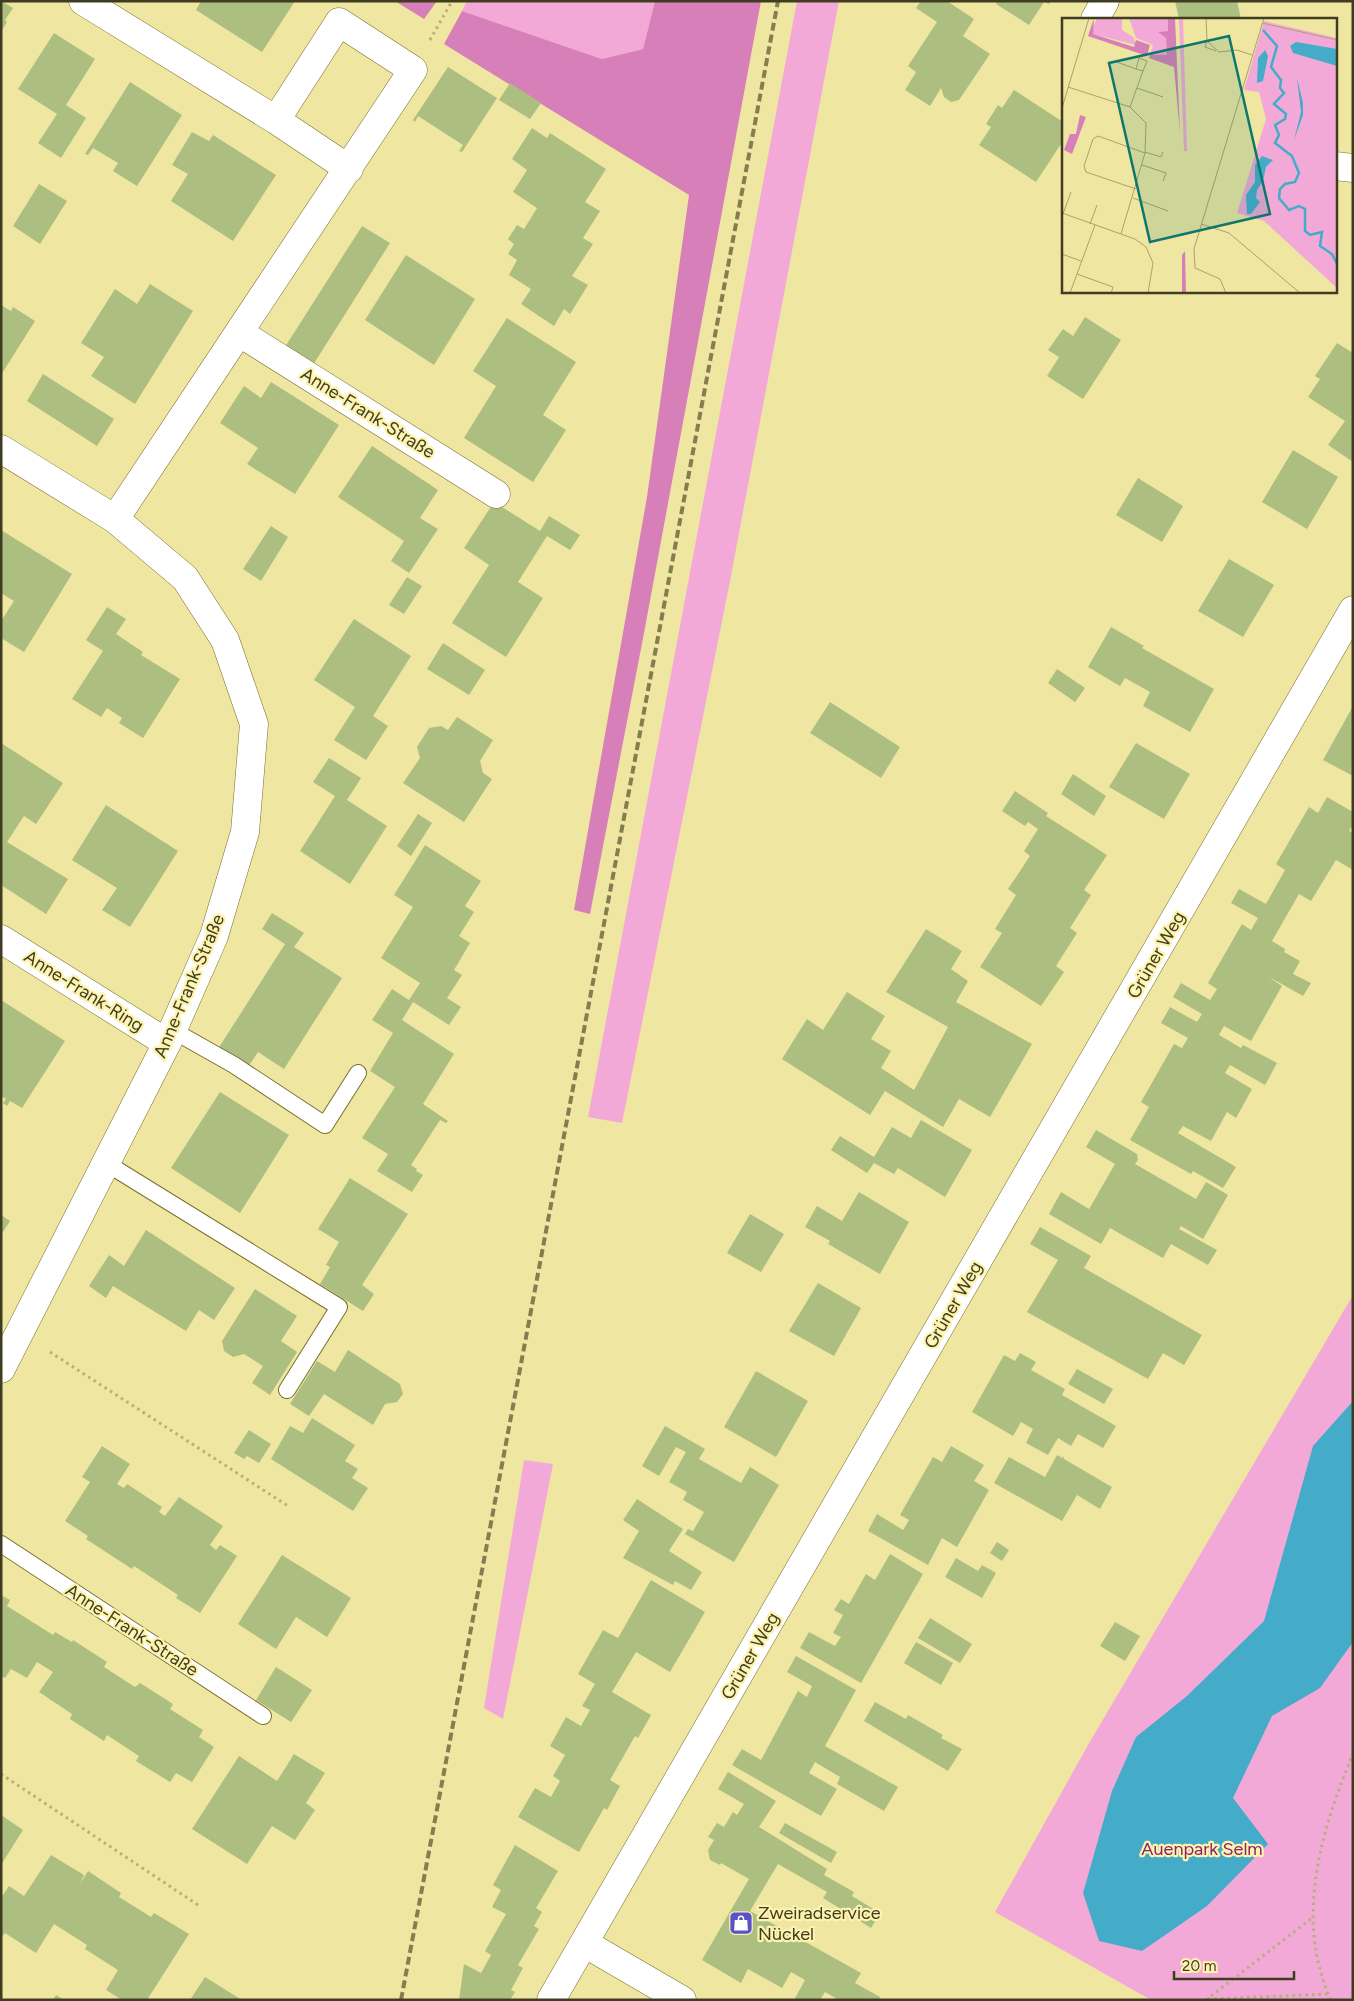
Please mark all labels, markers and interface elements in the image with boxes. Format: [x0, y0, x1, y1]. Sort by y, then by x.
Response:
inset map [1062, 18, 1336, 292]
street label: Anne-Frank-Straße [297, 363, 439, 463]
street label: Grüner Weg [1122, 907, 1190, 1003]
street label: Anne-Frank-Straße [149, 911, 229, 1061]
street label: Anne-Frank-Ring [20, 945, 148, 1037]
street label: Grüner Weg [919, 1257, 987, 1353]
street label: Anne-Frank-Straße [61, 1579, 203, 1681]
street label: Grüner Weg [716, 1608, 784, 1704]
park label: Auenpark Selm [1141, 1838, 1263, 1860]
place label: Zweiradservice Nückel [758, 1902, 881, 1945]
shop icon: Zweiradservice Nückel [728, 1910, 754, 1936]
scale bar [1174, 1948, 1294, 1980]
text: 20 m [1182, 1957, 1216, 1975]

